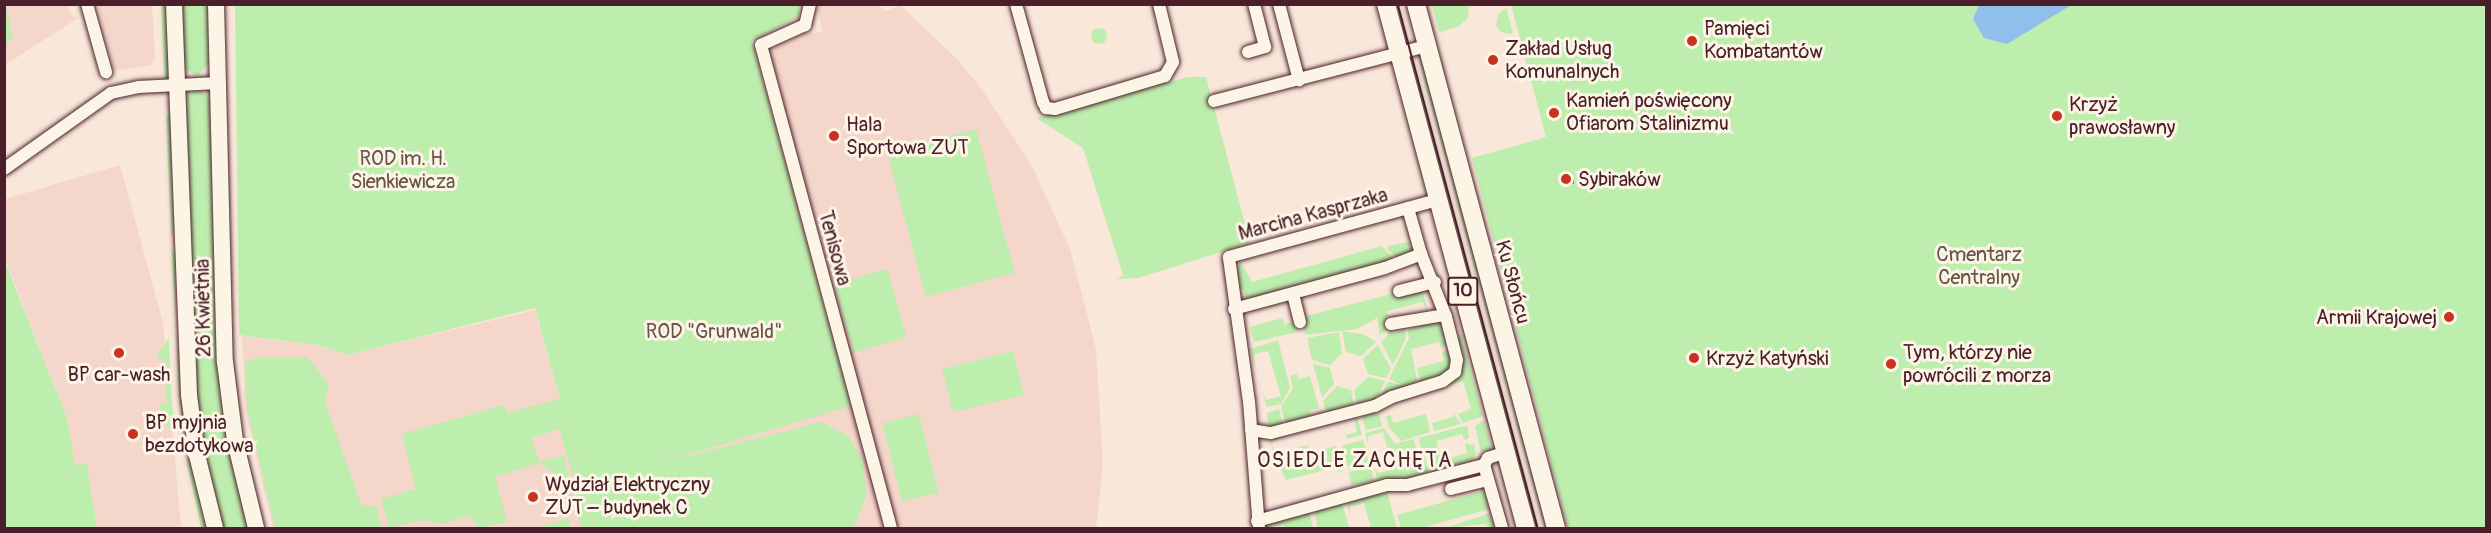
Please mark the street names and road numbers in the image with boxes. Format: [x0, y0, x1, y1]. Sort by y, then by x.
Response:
street label: Marcina Kasprzaka [1236, 183, 1390, 245]
street label: Tenisowa [814, 208, 856, 288]
street label: Ku Słońcu [1490, 238, 1536, 326]
street label: 26 Kwietnia [190, 259, 216, 357]
road number: 10 [1446, 276, 1480, 306]

